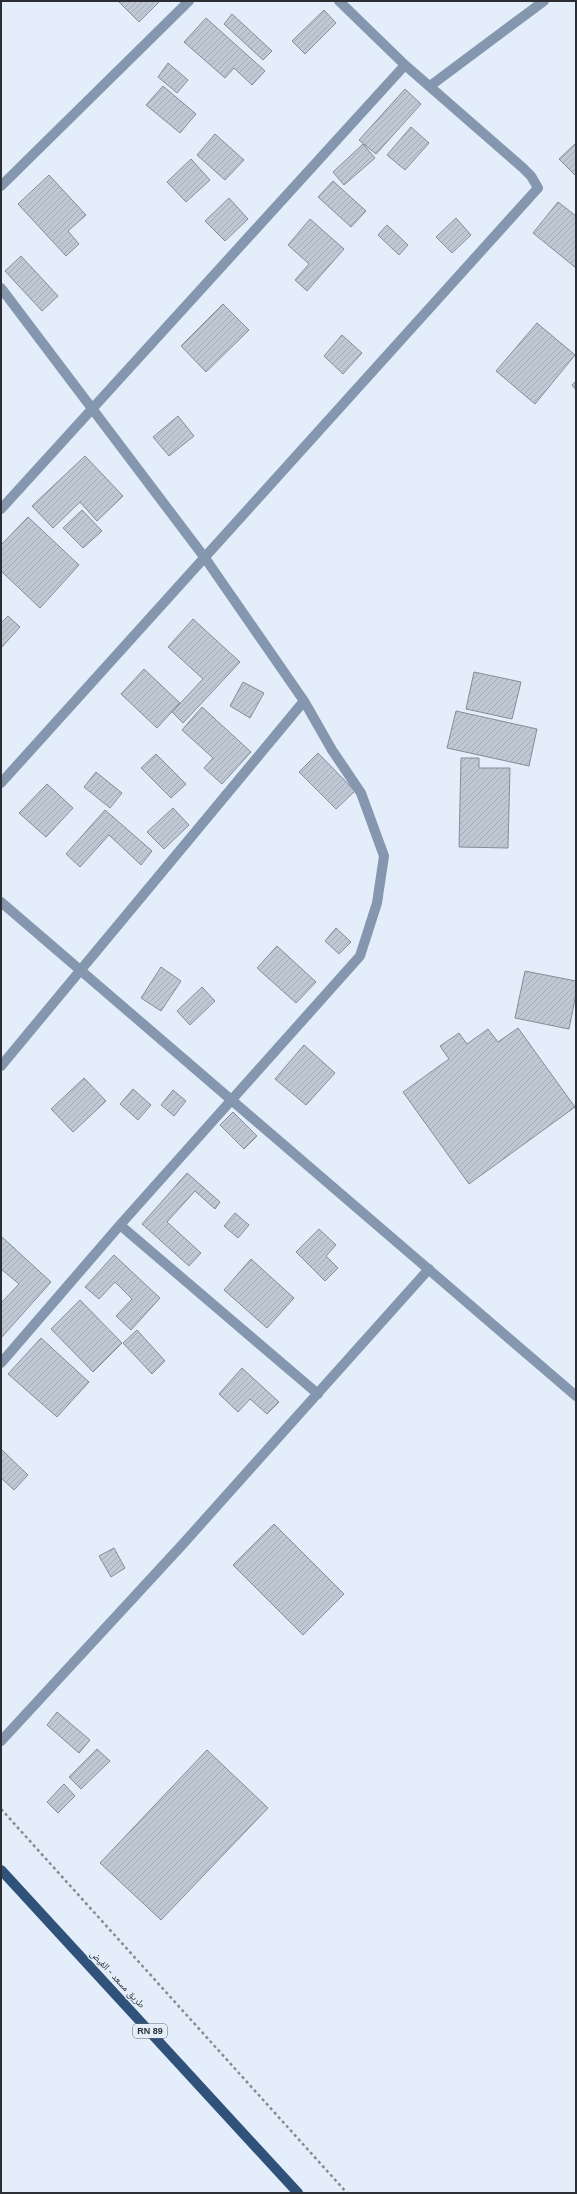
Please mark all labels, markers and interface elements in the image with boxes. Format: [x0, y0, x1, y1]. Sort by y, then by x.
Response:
street label: طريق مسعد - الفيض [88, 1948, 148, 2011]
road number: RN 89 [133, 2024, 167, 2038]

